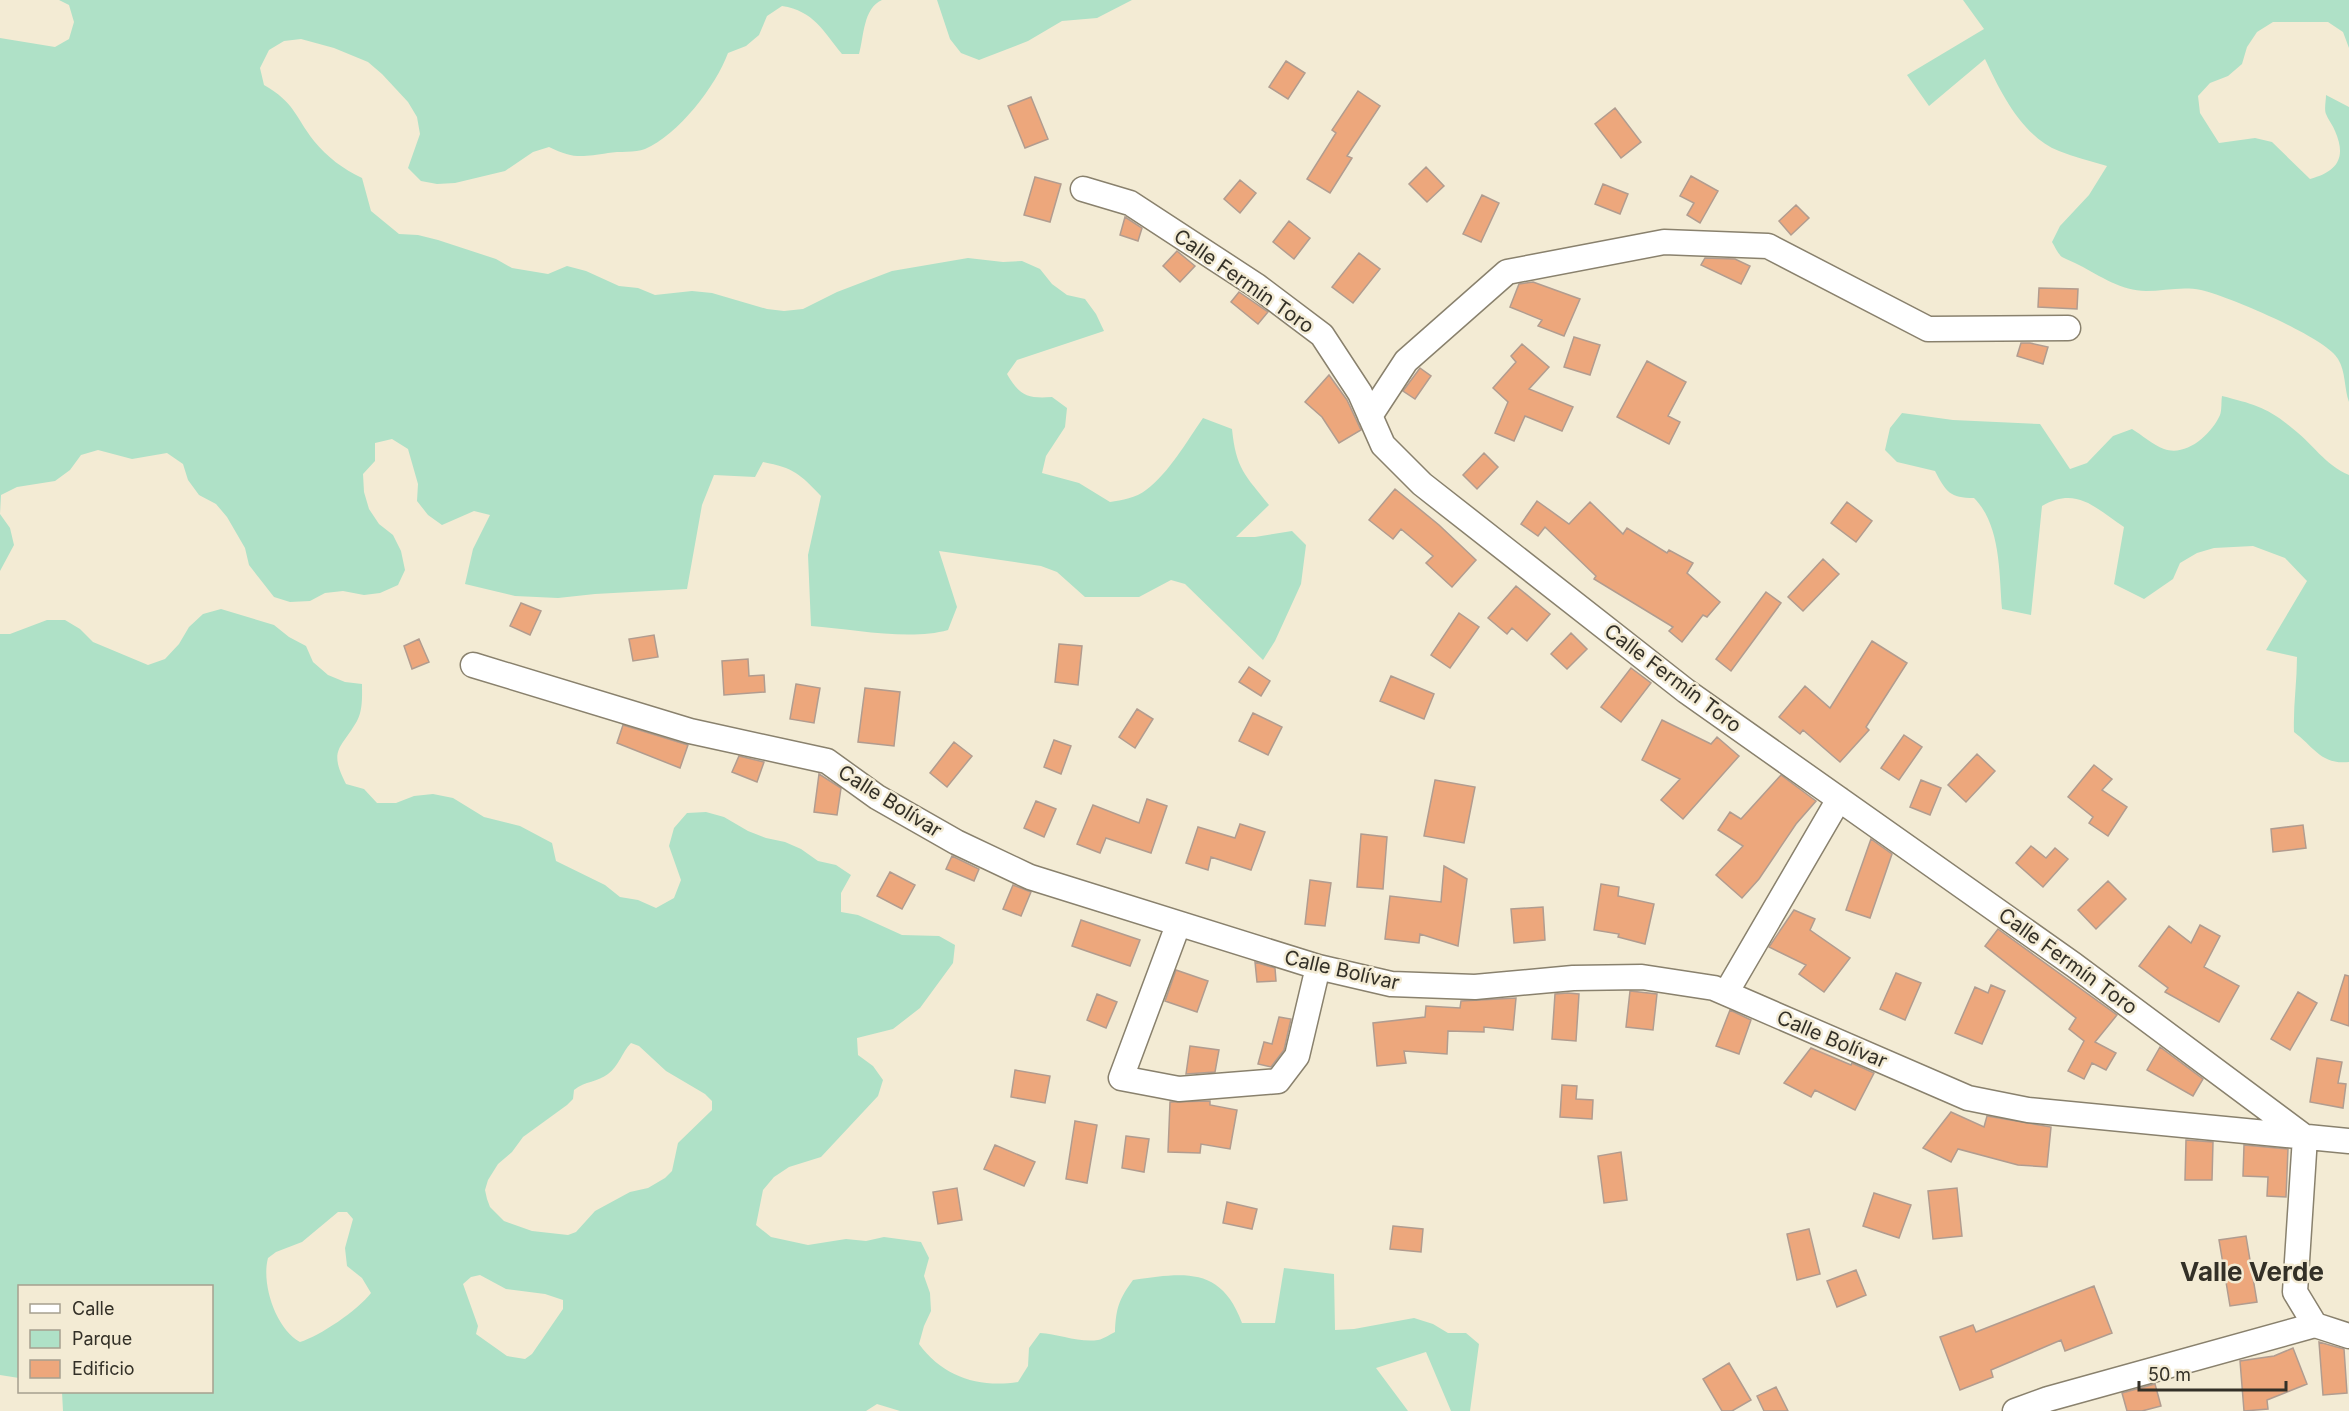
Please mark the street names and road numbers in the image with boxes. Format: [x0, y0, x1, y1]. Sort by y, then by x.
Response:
street label: Calle Fermín Toro [1169, 224, 1319, 338]
street label: Calle Fermín Toro [1600, 619, 1746, 737]
street label: Calle Bolívar [834, 760, 947, 843]
street label: Calle Fermín Toro [1994, 903, 2142, 1019]
street label: Calle Bolívar [1282, 945, 1402, 995]
street label: Calle Bolívar [1773, 1005, 1891, 1073]

